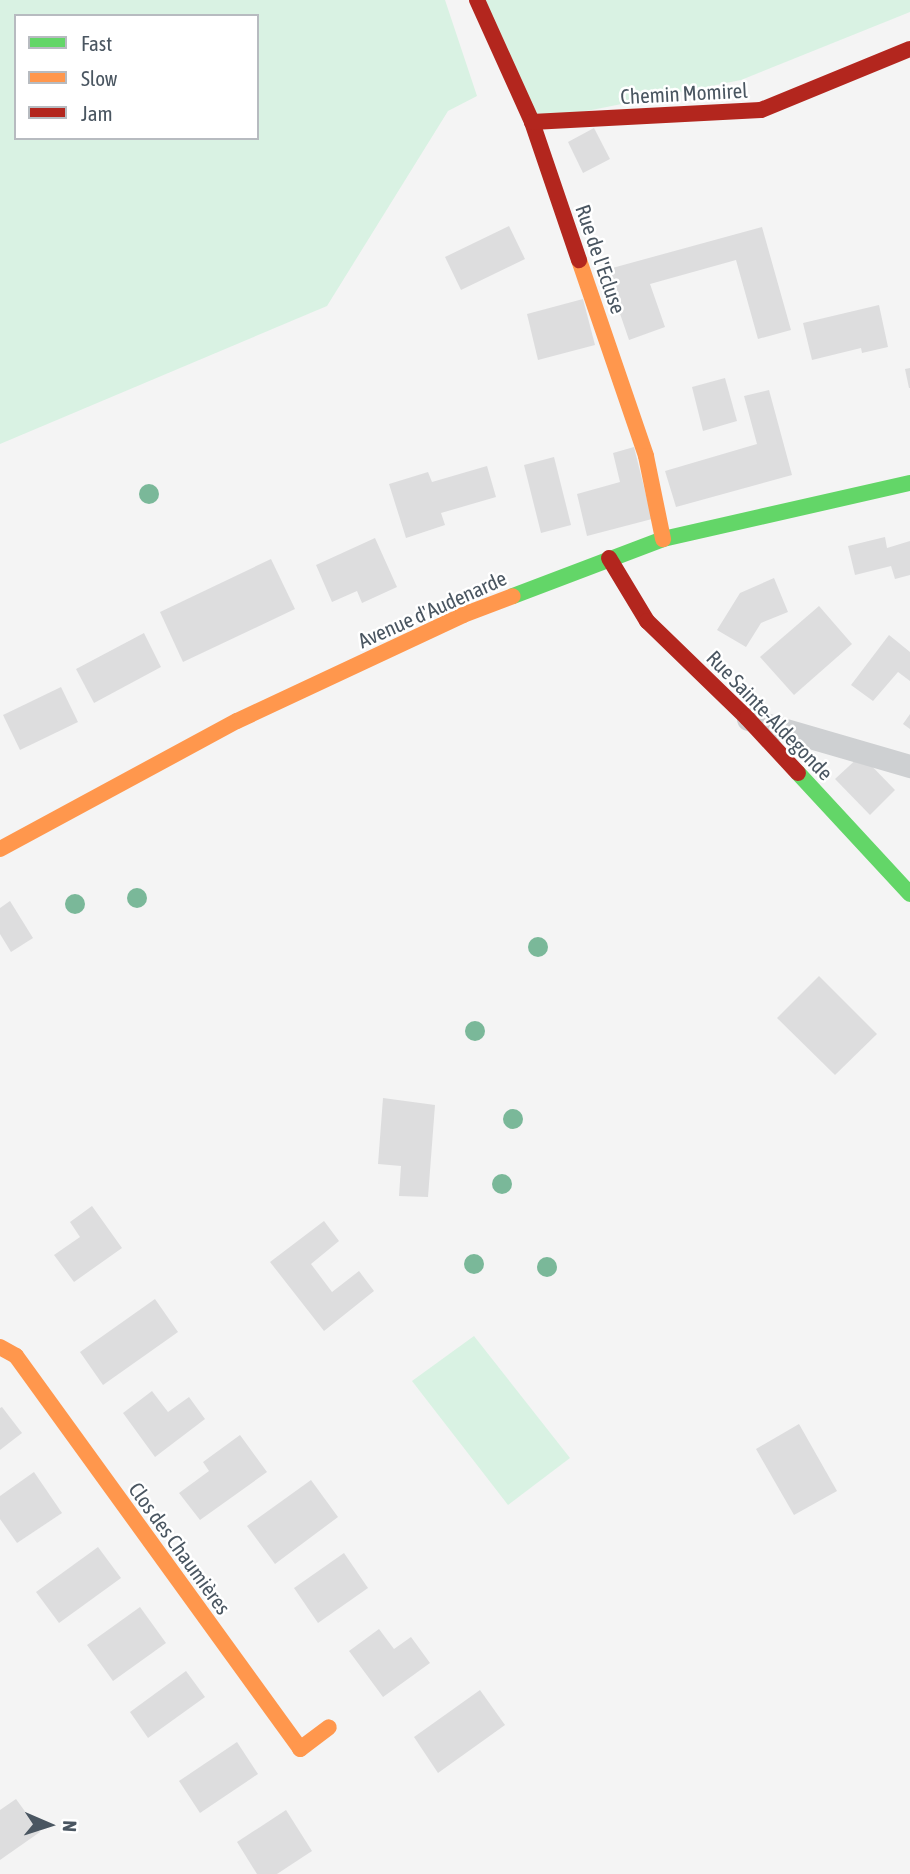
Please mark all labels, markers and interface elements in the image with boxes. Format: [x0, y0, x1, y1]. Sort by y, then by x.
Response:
legend [14, 14, 259, 140]
text: Fast [81, 31, 112, 55]
text: Slow [81, 66, 117, 90]
street label: Chemin Momirel [620, 77, 748, 109]
text: Jam [81, 101, 113, 125]
street label: Rue de l'Ecluse [571, 201, 631, 317]
street label: Avenue d'Audenarde [354, 565, 510, 653]
street label: Rue Sainte-Aldegonde [702, 645, 838, 785]
street label: Clos des Chaumières [124, 1477, 236, 1619]
north arrow [14, 1790, 84, 1860]
text: N [59, 1820, 81, 1832]

